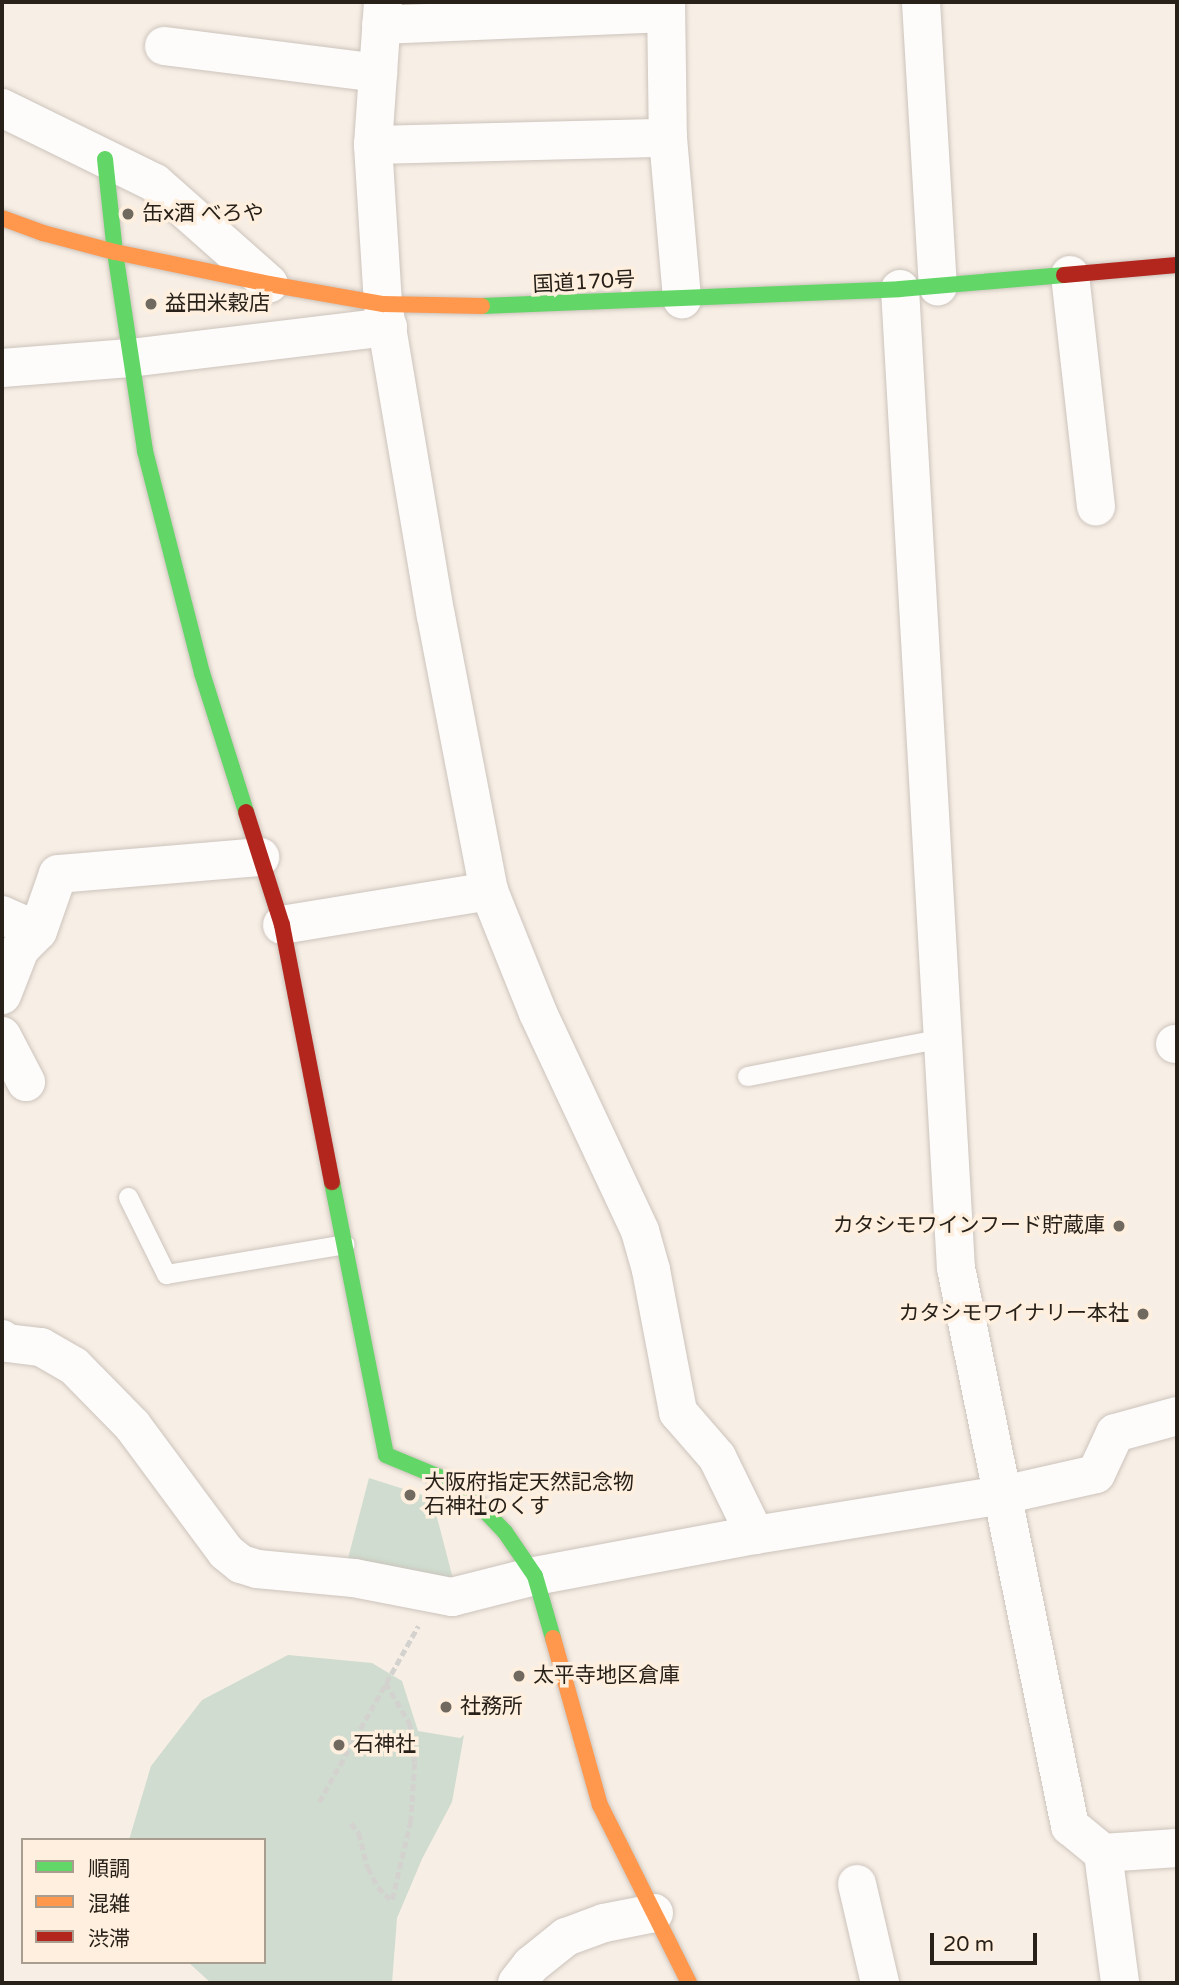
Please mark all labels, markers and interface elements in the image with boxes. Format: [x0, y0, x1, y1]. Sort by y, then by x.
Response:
place label: 缶x酒 べろや [142, 201, 264, 227]
marker: 缶x酒 べろや [120, 206, 136, 222]
street label: 国道170号 [532, 268, 636, 298]
place label: 益田米穀店 [165, 291, 270, 317]
marker: 益田米穀店 [143, 296, 159, 312]
place label: カタシモワインフード貯蔵庫 [832, 1213, 1105, 1239]
marker: カタシモワインフード貯蔵庫 [1111, 1218, 1127, 1234]
place label: カタシモワイナリー本社 [898, 1301, 1129, 1327]
marker: カタシモワイナリー本社 [1135, 1306, 1151, 1322]
place label: 大阪府指定天然記念物 石神社のくす [424, 1470, 634, 1520]
marker: 大阪府指定天然記念物 石神社のくす [402, 1487, 418, 1503]
place label: 太平寺地区倉庫 [533, 1663, 680, 1689]
marker: 太平寺地区倉庫 [511, 1668, 527, 1684]
place label: 社務所 [460, 1694, 523, 1720]
marker: 社務所 [438, 1699, 454, 1715]
place label: 石神社 [353, 1732, 416, 1758]
marker: 石神社 [331, 1737, 347, 1753]
legend [21, 1838, 266, 1964]
text: 順調 [88, 1857, 130, 1882]
text: 混雑 [88, 1892, 130, 1917]
scale bar [934, 1918, 1041, 1962]
text: 渋滞 [88, 1927, 130, 1952]
text: 20 m [943, 1932, 994, 1957]

